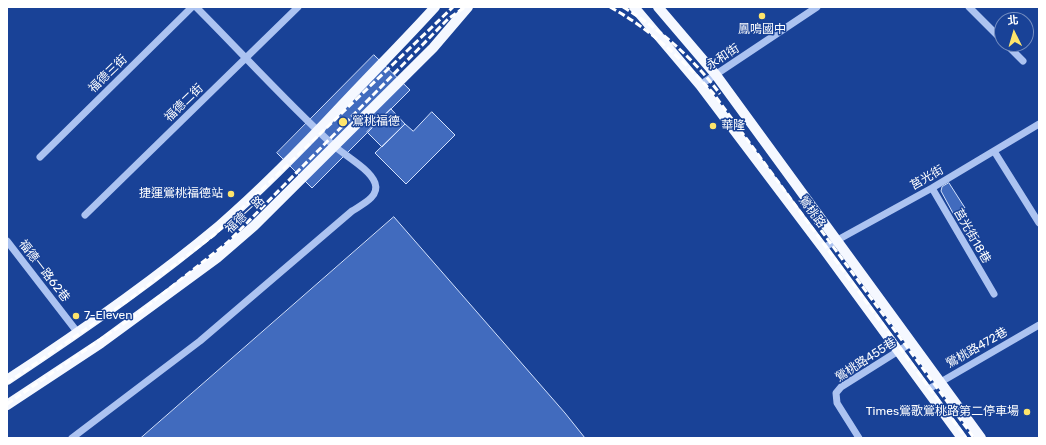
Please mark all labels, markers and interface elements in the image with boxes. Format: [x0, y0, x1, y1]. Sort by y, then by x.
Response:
marker: 鳳鳴國中 [757, 11, 767, 21]
north arrow [994, 12, 1034, 52]
text: 北 [1007, 14, 1019, 27]
place label: 鳳鳴國中 [738, 23, 786, 37]
street label: 永和街 [704, 41, 742, 73]
street label: 福德三街 [86, 52, 130, 96]
street label: 福德二街 [162, 81, 206, 125]
place label: 鶯桃福德 [352, 115, 400, 129]
marker: 鶯桃福德 [337, 116, 349, 128]
place label: 華隆 [721, 119, 745, 133]
marker: 華隆 [708, 121, 718, 131]
street label: 莒光街 [908, 163, 946, 193]
place label: 捷運鶯桃福德站 [139, 187, 223, 201]
marker: 捷運鶯桃福德站 [226, 189, 236, 199]
street label: 福德一路 [223, 193, 267, 237]
street label: 鶯桃路 [795, 193, 829, 231]
street label: 莒光街18巷 [951, 206, 993, 266]
street label: 福德一路62巷 [15, 237, 73, 305]
place label: 7-Eleven [84, 309, 133, 323]
marker: 7-Eleven [71, 311, 81, 321]
street label: 鶯桃路472巷 [944, 325, 1010, 371]
street label: 鶯桃路455巷 [833, 335, 899, 385]
place label: Times鶯歌鶯桃路第二停車場 [866, 405, 1019, 419]
marker: Times鶯歌鶯桃路第二停車場 [1022, 407, 1032, 417]

